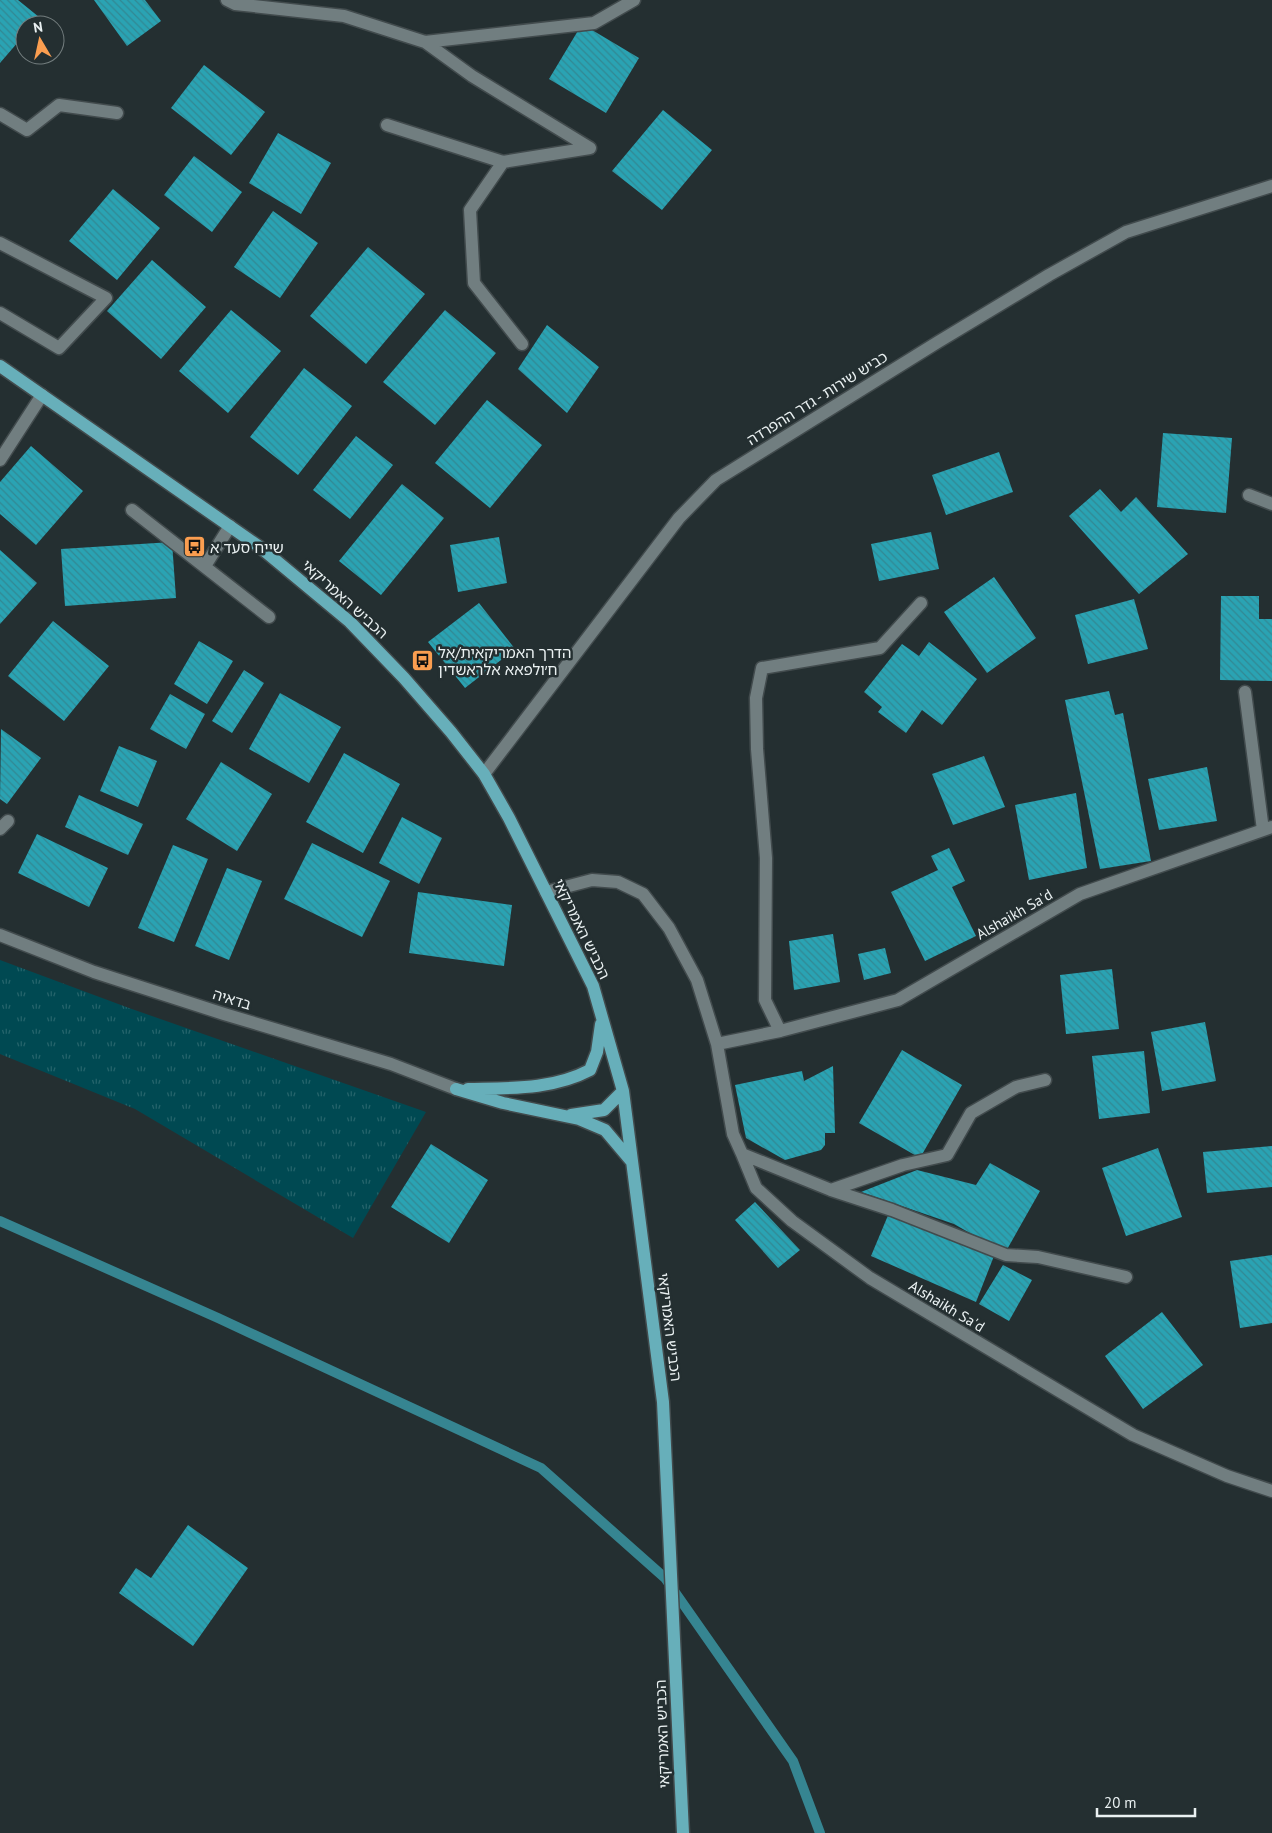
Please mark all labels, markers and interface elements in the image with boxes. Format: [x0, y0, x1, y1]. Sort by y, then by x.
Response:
north arrow [15, 15, 65, 65]
text: N [32, 18, 44, 37]
street label: כביש שירות - גדר ההפרדה [743, 347, 891, 449]
bus stop icon: שייח סעד א [182, 535, 206, 559]
place label: שייח סעד א [210, 538, 284, 557]
street label: הכביש האמריקאי [298, 555, 392, 643]
place label: הדרך האמריקאית/אל ח׳ולפאא אלראשדין [438, 643, 571, 679]
bus stop icon: הדרך האמריקאית/אל ח׳ולפאא אלראשדין [410, 649, 434, 673]
street label: הכביש האמריקאי [550, 876, 614, 982]
street label: Alshaikh Sa'd [972, 884, 1056, 944]
street label: בדאיה [210, 984, 254, 1014]
street label: הכביש האמריקאי [654, 1272, 686, 1382]
street label: Alshaikh Sa'd [906, 1276, 988, 1336]
street label: הכביש האמריקאי [651, 1679, 673, 1789]
scale bar [1097, 1786, 1194, 1818]
text: 20 m [1104, 1793, 1137, 1812]

